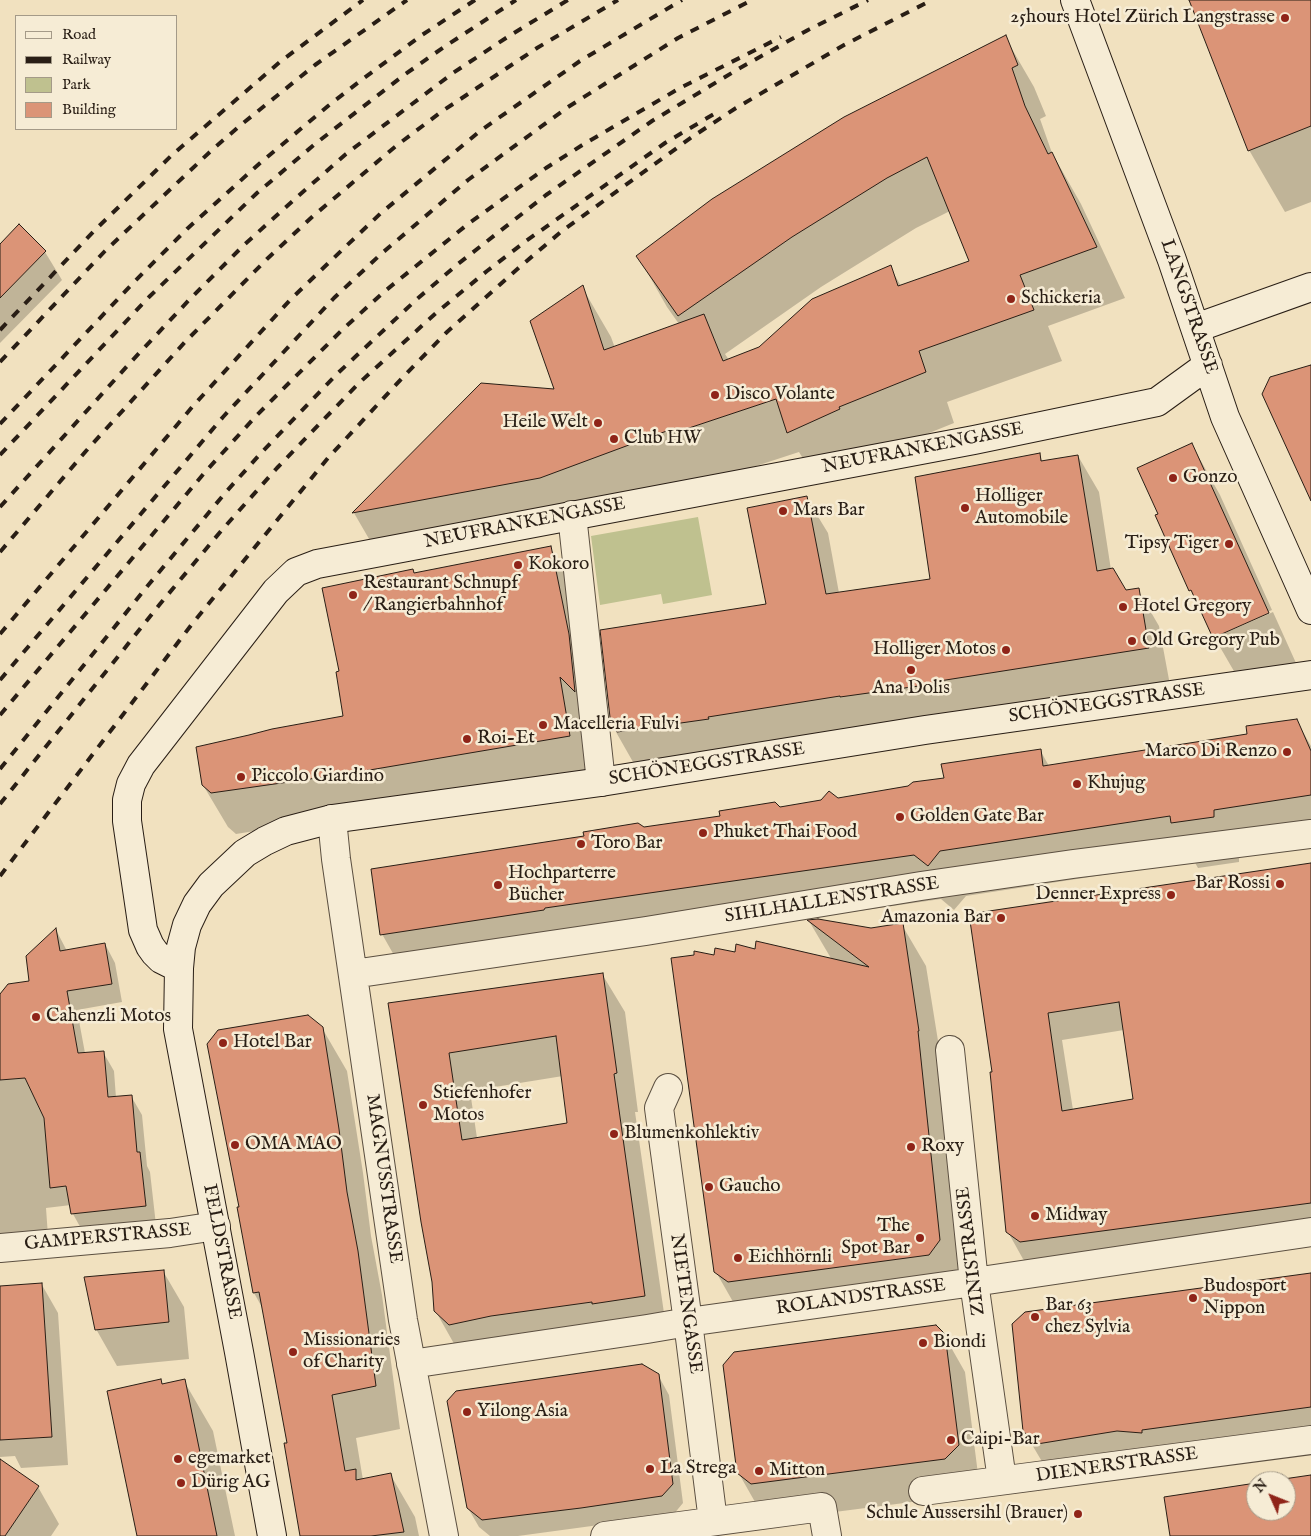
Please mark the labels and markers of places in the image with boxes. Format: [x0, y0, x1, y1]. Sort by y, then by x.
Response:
place label: 25hours Hotel Zürich Langstrasse [1010, 7, 1275, 29]
marker: 25hours Hotel Zürich Langstrasse [1279, 12, 1291, 24]
place label: Schickeria [1021, 288, 1101, 310]
marker: Schickeria [1005, 293, 1017, 305]
place label: Disco Volante [725, 384, 835, 406]
marker: Disco Volante [709, 389, 721, 401]
place label: Heile Welt [503, 412, 588, 434]
marker: Heile Welt [592, 417, 604, 429]
place label: Club HW [624, 428, 701, 450]
marker: Club HW [608, 433, 620, 445]
place label: Gonzo [1183, 467, 1237, 489]
marker: Gonzo [1167, 472, 1179, 484]
place label: Holliger Automobile [975, 486, 1068, 530]
place label: Mars Bar [793, 500, 865, 522]
marker: Holliger Automobile [959, 502, 971, 514]
marker: Mars Bar [777, 505, 789, 517]
place label: Tipsy Tiger [1125, 533, 1219, 555]
marker: Tipsy Tiger [1223, 538, 1235, 550]
place label: Kokoro [528, 554, 589, 576]
marker: Kokoro [512, 559, 524, 571]
place label: Restaurant Schnupf / Rangierbahnhof [363, 573, 518, 617]
marker: Restaurant Schnupf / Rangierbahnhof [347, 589, 359, 601]
place label: Hotel Gregory [1133, 596, 1251, 618]
marker: Hotel Gregory [1117, 601, 1129, 613]
place label: Old Gregory Pub [1142, 630, 1280, 652]
marker: Old Gregory Pub [1126, 635, 1138, 647]
place label: Holliger Motos [873, 639, 996, 661]
marker: Holliger Motos [1000, 644, 1012, 656]
marker: Ana Dolis [905, 664, 917, 676]
place label: Ana Dolis [872, 678, 950, 700]
place label: Macelleria Fulvi [553, 714, 680, 736]
marker: Macelleria Fulvi [537, 719, 549, 731]
place label: Roi-Et [477, 728, 535, 750]
marker: Roi-Et [461, 733, 473, 745]
place label: Marco Di Renzo [1145, 741, 1277, 763]
marker: Marco Di Renzo [1281, 746, 1293, 758]
place label: Piccolo Giardino [251, 766, 384, 788]
marker: Piccolo Giardino [235, 771, 247, 783]
place label: Khujug [1087, 773, 1145, 795]
marker: Khujug [1071, 778, 1083, 790]
place label: Golden Gate Bar [910, 806, 1044, 828]
marker: Golden Gate Bar [894, 811, 906, 823]
place label: Phuket Thai Food [713, 822, 857, 844]
marker: Phuket Thai Food [697, 827, 709, 839]
place label: Toro Bar [591, 833, 662, 855]
marker: Toro Bar [575, 838, 587, 850]
place label: Hochparterre Bücher [508, 863, 616, 907]
place label: Bar Rossi [1195, 873, 1270, 895]
marker: Bar Rossi [1274, 878, 1286, 890]
marker: Hochparterre Bücher [492, 879, 504, 891]
place label: Denner Express [1035, 884, 1161, 906]
marker: Denner Express [1165, 889, 1177, 901]
place label: Amazonia Bar [881, 907, 991, 929]
marker: Amazonia Bar [995, 912, 1007, 924]
place label: Cahenzli Motos [46, 1006, 171, 1028]
marker: Cahenzli Motos [30, 1011, 42, 1023]
place label: Hotel Bar [233, 1032, 312, 1054]
marker: Hotel Bar [217, 1037, 229, 1049]
place label: Stiefenhofer Motos [433, 1083, 531, 1127]
marker: Stiefenhofer Motos [417, 1099, 429, 1111]
place label: Blumenkohlektiv [624, 1123, 759, 1145]
marker: Blumenkohlektiv [608, 1128, 620, 1140]
place label: OMA MAO [245, 1134, 342, 1156]
place label: Roxy [921, 1136, 964, 1158]
marker: OMA MAO [229, 1139, 241, 1151]
marker: Roxy [905, 1141, 917, 1153]
place label: Gaucho [719, 1176, 781, 1198]
marker: Gaucho [703, 1181, 715, 1193]
place label: Midway [1045, 1205, 1108, 1227]
marker: Midway [1029, 1210, 1041, 1222]
place label: The Spot Bar [841, 1216, 910, 1260]
marker: The Spot Bar [914, 1232, 926, 1244]
place label: Eichhörnli [748, 1247, 832, 1269]
marker: Eichhörnli [732, 1252, 744, 1264]
place label: Budosport Nippon [1203, 1276, 1286, 1320]
marker: Budosport Nippon [1187, 1292, 1199, 1304]
place label: Bar 63 chez Sylvia [1045, 1295, 1130, 1339]
marker: Bar 63 chez Sylvia [1029, 1311, 1041, 1323]
place label: Missionaries of Charity [303, 1330, 400, 1374]
place label: Biondi [933, 1332, 986, 1354]
marker: Biondi [917, 1337, 929, 1349]
marker: Missionaries of Charity [287, 1346, 299, 1358]
place label: Yilong Asia [477, 1401, 568, 1423]
marker: Yilong Asia [461, 1406, 473, 1418]
place label: Caipi-Bar [961, 1429, 1040, 1451]
marker: Caipi-Bar [945, 1434, 957, 1446]
place label: egemarket [188, 1448, 271, 1470]
marker: egemarket [172, 1453, 184, 1465]
place label: La Strega [660, 1458, 736, 1480]
place label: Mitton [769, 1460, 825, 1482]
marker: La Strega [644, 1463, 656, 1475]
marker: Mitton [753, 1465, 765, 1477]
place label: Dürig AG [191, 1472, 270, 1494]
marker: Dürig AG [175, 1477, 187, 1489]
place label: Schule Aussersihl (Brauer) [866, 1503, 1068, 1525]
marker: Schule Aussersihl (Brauer) [1072, 1508, 1084, 1520]

